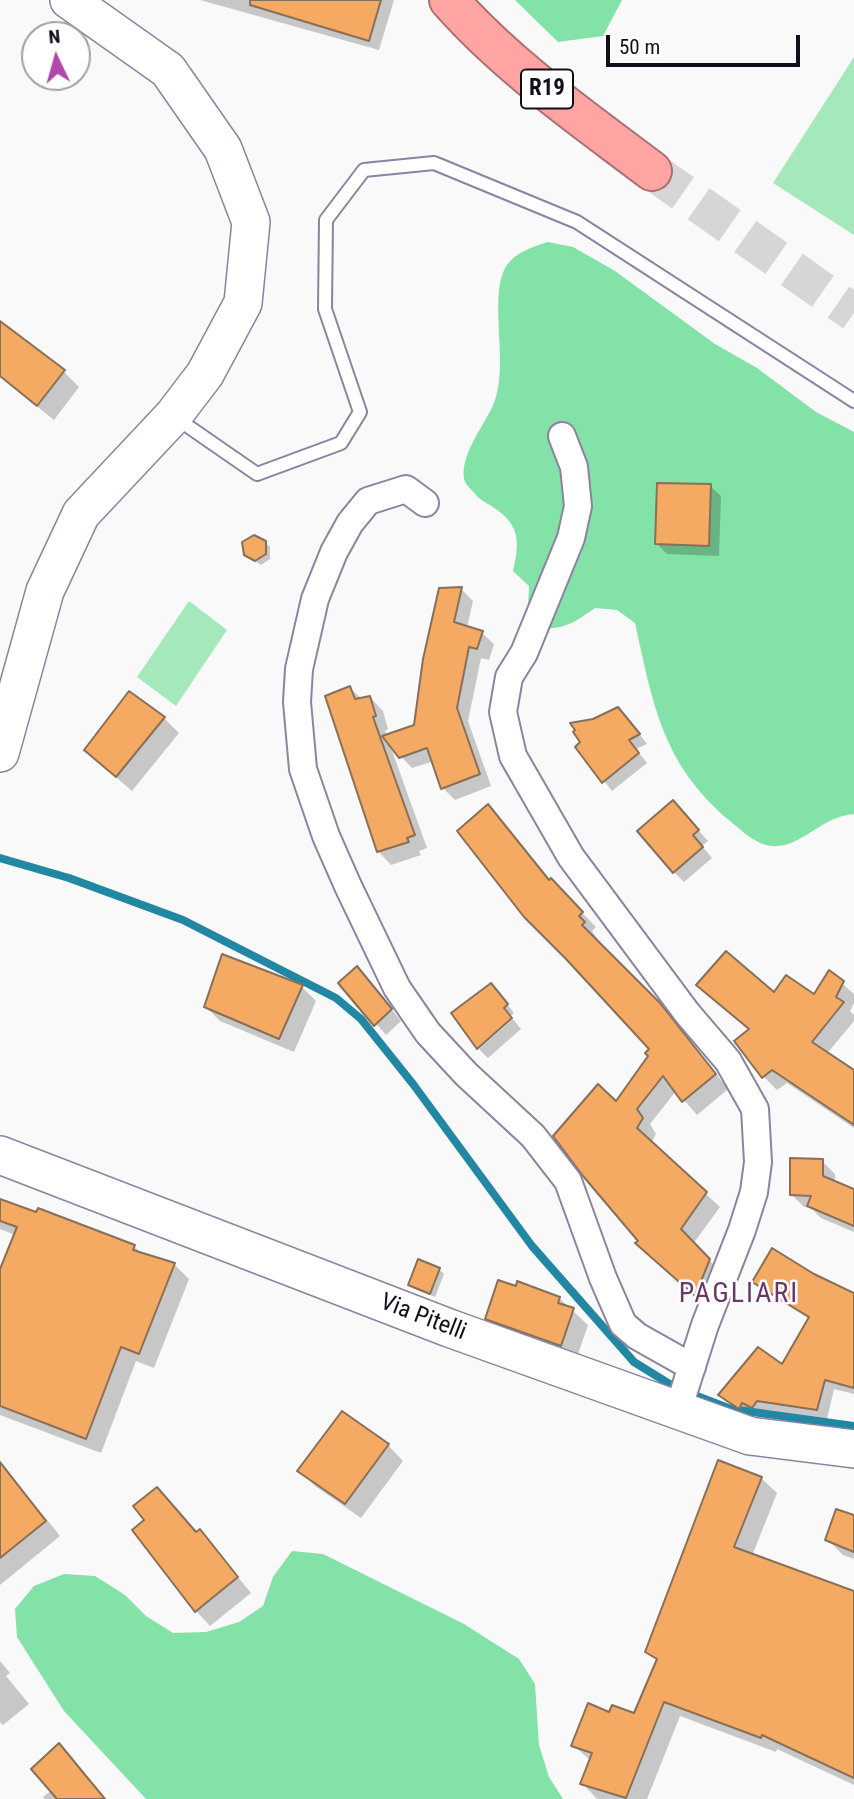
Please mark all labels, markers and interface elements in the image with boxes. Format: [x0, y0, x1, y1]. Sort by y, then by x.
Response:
north arrow [21, 21, 91, 91]
scale bar [609, 21, 803, 65]
text: N [47, 25, 61, 49]
text: 50 m [619, 35, 660, 59]
road number: R19 [521, 69, 573, 108]
district label: PAGLIARI [680, 1278, 798, 1312]
street label: Via Pitelli [376, 1288, 470, 1348]

